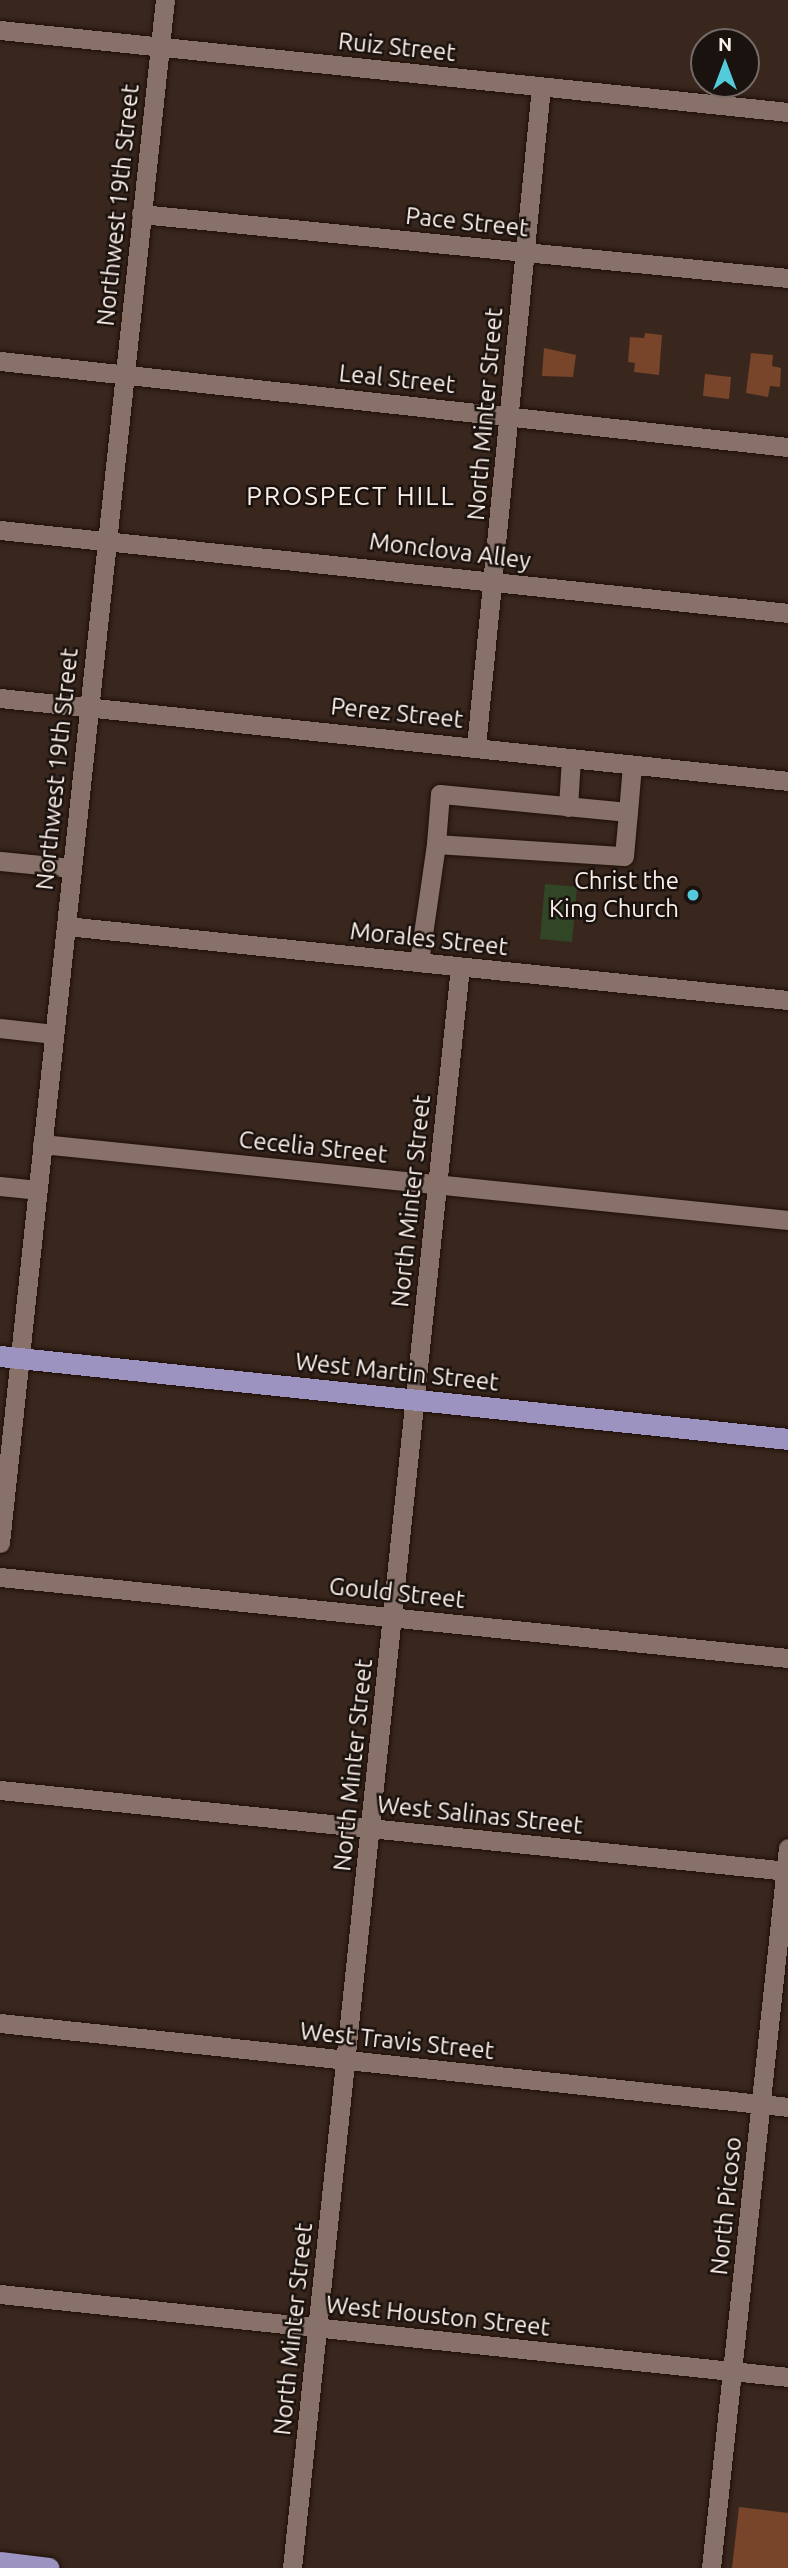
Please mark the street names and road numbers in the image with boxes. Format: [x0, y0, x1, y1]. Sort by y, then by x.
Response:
street label: Ruiz Street [337, 27, 457, 67]
street label: Northwest 19th Street [91, 83, 145, 327]
street label: Pace Street [404, 201, 530, 243]
street label: North Minter Street [461, 306, 509, 522]
street label: Leal Street [338, 359, 456, 399]
street label: Monclova Alley [368, 527, 532, 575]
street label: Northwest 19th Street [30, 647, 84, 891]
street label: Perez Street [329, 692, 465, 734]
street label: Morales Street [349, 916, 509, 962]
street label: North Minter Street [386, 1093, 436, 1309]
street label: Cecelia Street [237, 1125, 389, 1169]
street label: West Martin Street [294, 1347, 500, 1397]
street label: Gould Street [328, 1572, 466, 1614]
street label: North Minter Street [328, 1657, 378, 1873]
street label: West Salinas Street [376, 1790, 584, 1840]
street label: West Travis Street [299, 2016, 495, 2066]
street label: North Picoso [704, 2136, 748, 2276]
street label: North Minter Street [268, 2221, 318, 2437]
street label: West Houston Street [325, 2290, 551, 2342]

